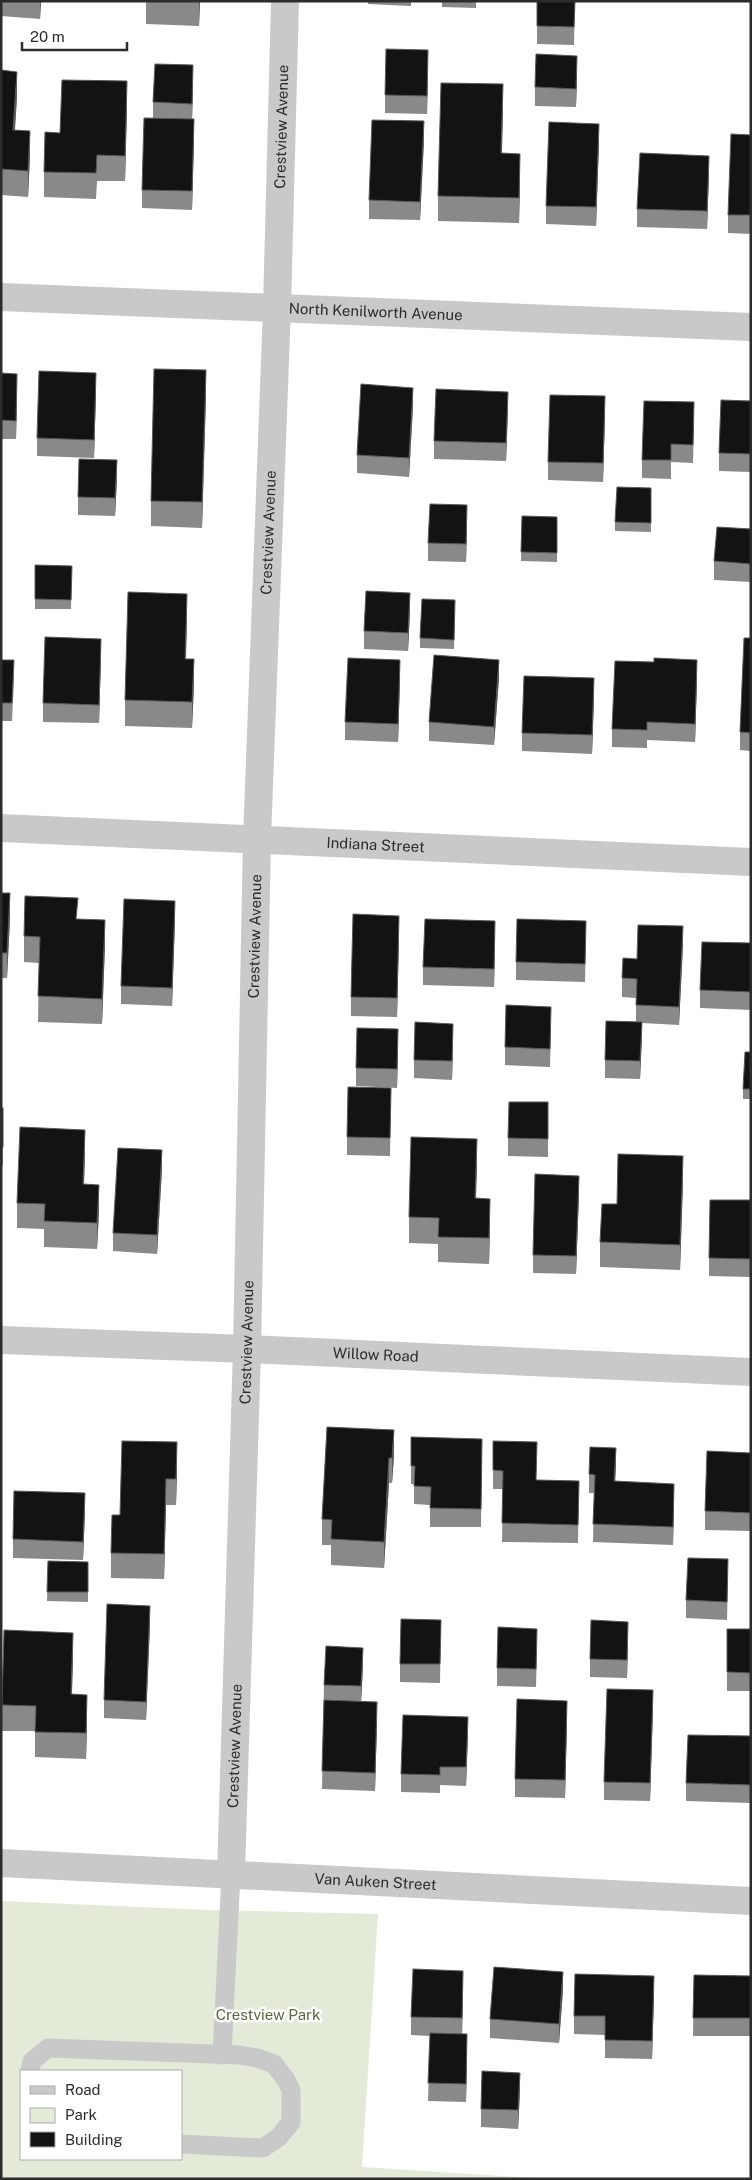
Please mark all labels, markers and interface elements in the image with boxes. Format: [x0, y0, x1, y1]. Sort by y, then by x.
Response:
scale bar [22, 20, 128, 52]
text: 20 m [30, 28, 65, 45]
street label: Crestview Avenue [271, 64, 291, 189]
street label: North Kenilworth Avenue [288, 300, 463, 323]
street label: Crestview Avenue [257, 470, 279, 595]
street label: Indiana Street [326, 834, 425, 855]
street label: Crestview Avenue [245, 874, 264, 999]
street label: Crestview Avenue [236, 1280, 256, 1405]
street label: Willow Road [332, 1344, 419, 1365]
street label: Crestview Avenue [224, 1684, 245, 1808]
street label: Van Auken Street [314, 1870, 437, 1893]
park label: Crestview Park [216, 2006, 320, 2023]
legend [20, 2070, 182, 2160]
text: Road [65, 2081, 101, 2098]
text: Park [65, 2106, 97, 2123]
text: Building [65, 2131, 123, 2148]

